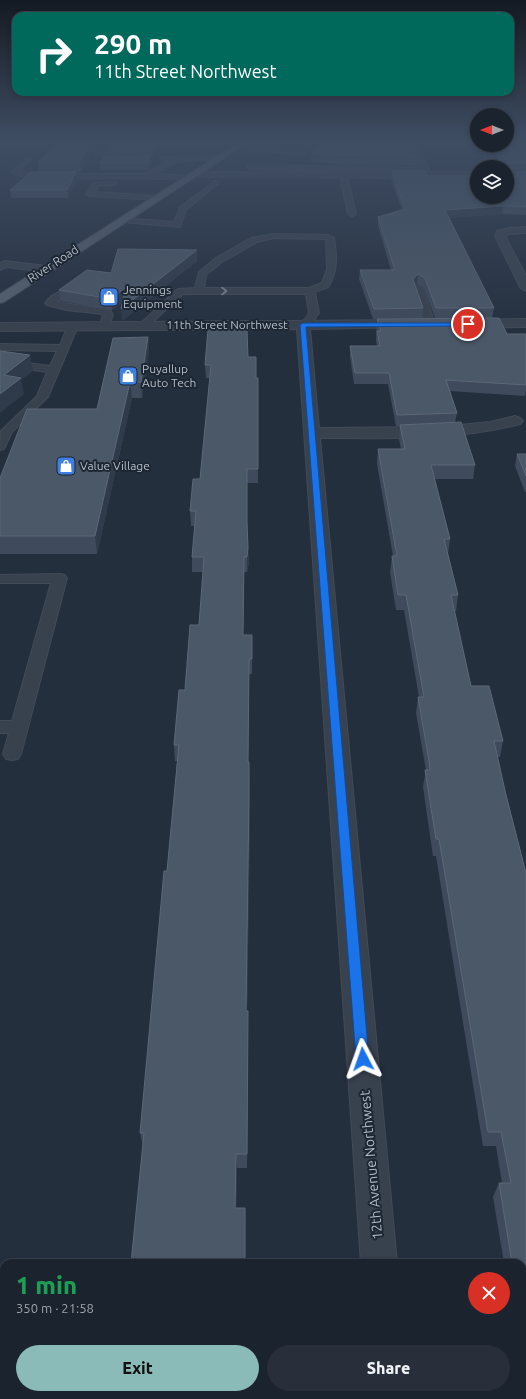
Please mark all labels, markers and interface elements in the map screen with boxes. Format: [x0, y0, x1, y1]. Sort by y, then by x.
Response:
icon: right [28, 28, 80, 80]
text: 290 m [94, 28, 172, 59]
text: 11th Street Northwest [94, 61, 276, 81]
north arrow [470, 108, 514, 152]
map controls [470, 108, 514, 204]
button: layers [470, 160, 514, 204]
street label: River Road [25, 242, 81, 285]
place label: Jennings Equipment [123, 283, 182, 310]
shop icon: Jennings Equipment [98, 286, 120, 308]
one-way arrow [221, 287, 227, 295]
pin [451, 307, 485, 341]
icon: arrive [457, 313, 479, 335]
street label: 11th Street Northwest [166, 318, 288, 331]
place label: Puyallup Auto Tech [142, 362, 196, 389]
shop icon: Puyallup Auto Tech [117, 365, 139, 387]
shop icon: Value Village [55, 455, 77, 477]
place label: Value Village [80, 459, 150, 472]
position arrow [342, 1038, 384, 1080]
street label: 12th Avenue Northwest [356, 1089, 386, 1240]
text: 1 min [16, 1272, 77, 1299]
button: close [468, 1272, 510, 1314]
text: 350 m · 21:58 [16, 1301, 94, 1315]
button: Exit [16, 1345, 259, 1391]
button: Share [267, 1345, 510, 1391]

